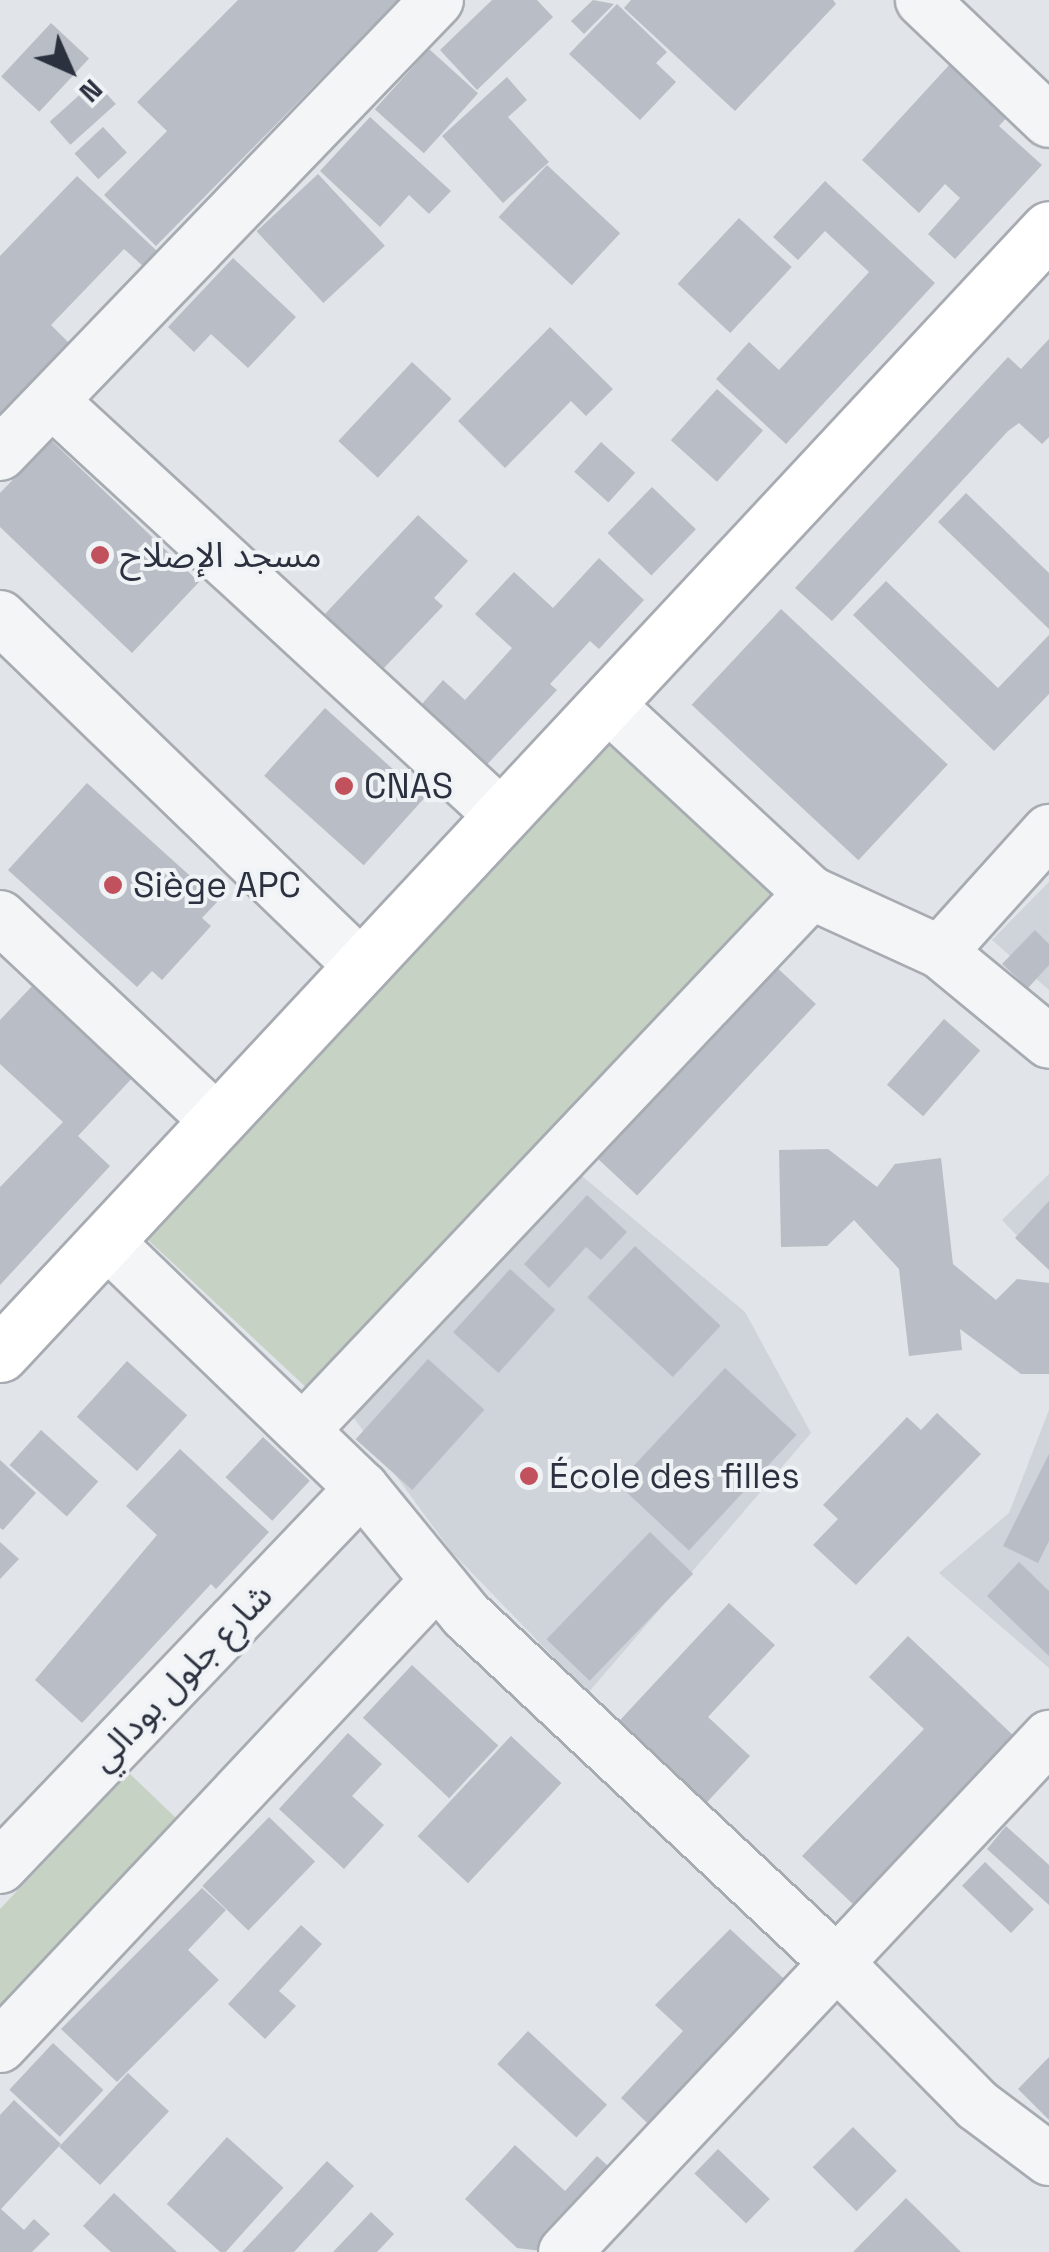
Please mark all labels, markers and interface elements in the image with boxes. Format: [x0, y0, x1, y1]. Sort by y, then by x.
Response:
north arrow [20, 20, 120, 120]
text: N [72, 72, 111, 111]
place label: مسجد الإصلاح [120, 534, 322, 576]
marker: مسجد الإصلاح [89, 544, 111, 566]
place label: CNAS [364, 765, 453, 807]
marker: CNAS [333, 775, 355, 797]
place label: Siège APC [133, 864, 301, 906]
marker: Siège APC [102, 874, 124, 896]
place label: École des filles [549, 1455, 800, 1497]
marker: École des filles [518, 1465, 540, 1487]
street label: شارع جلول بودالي [81, 1575, 281, 1779]

